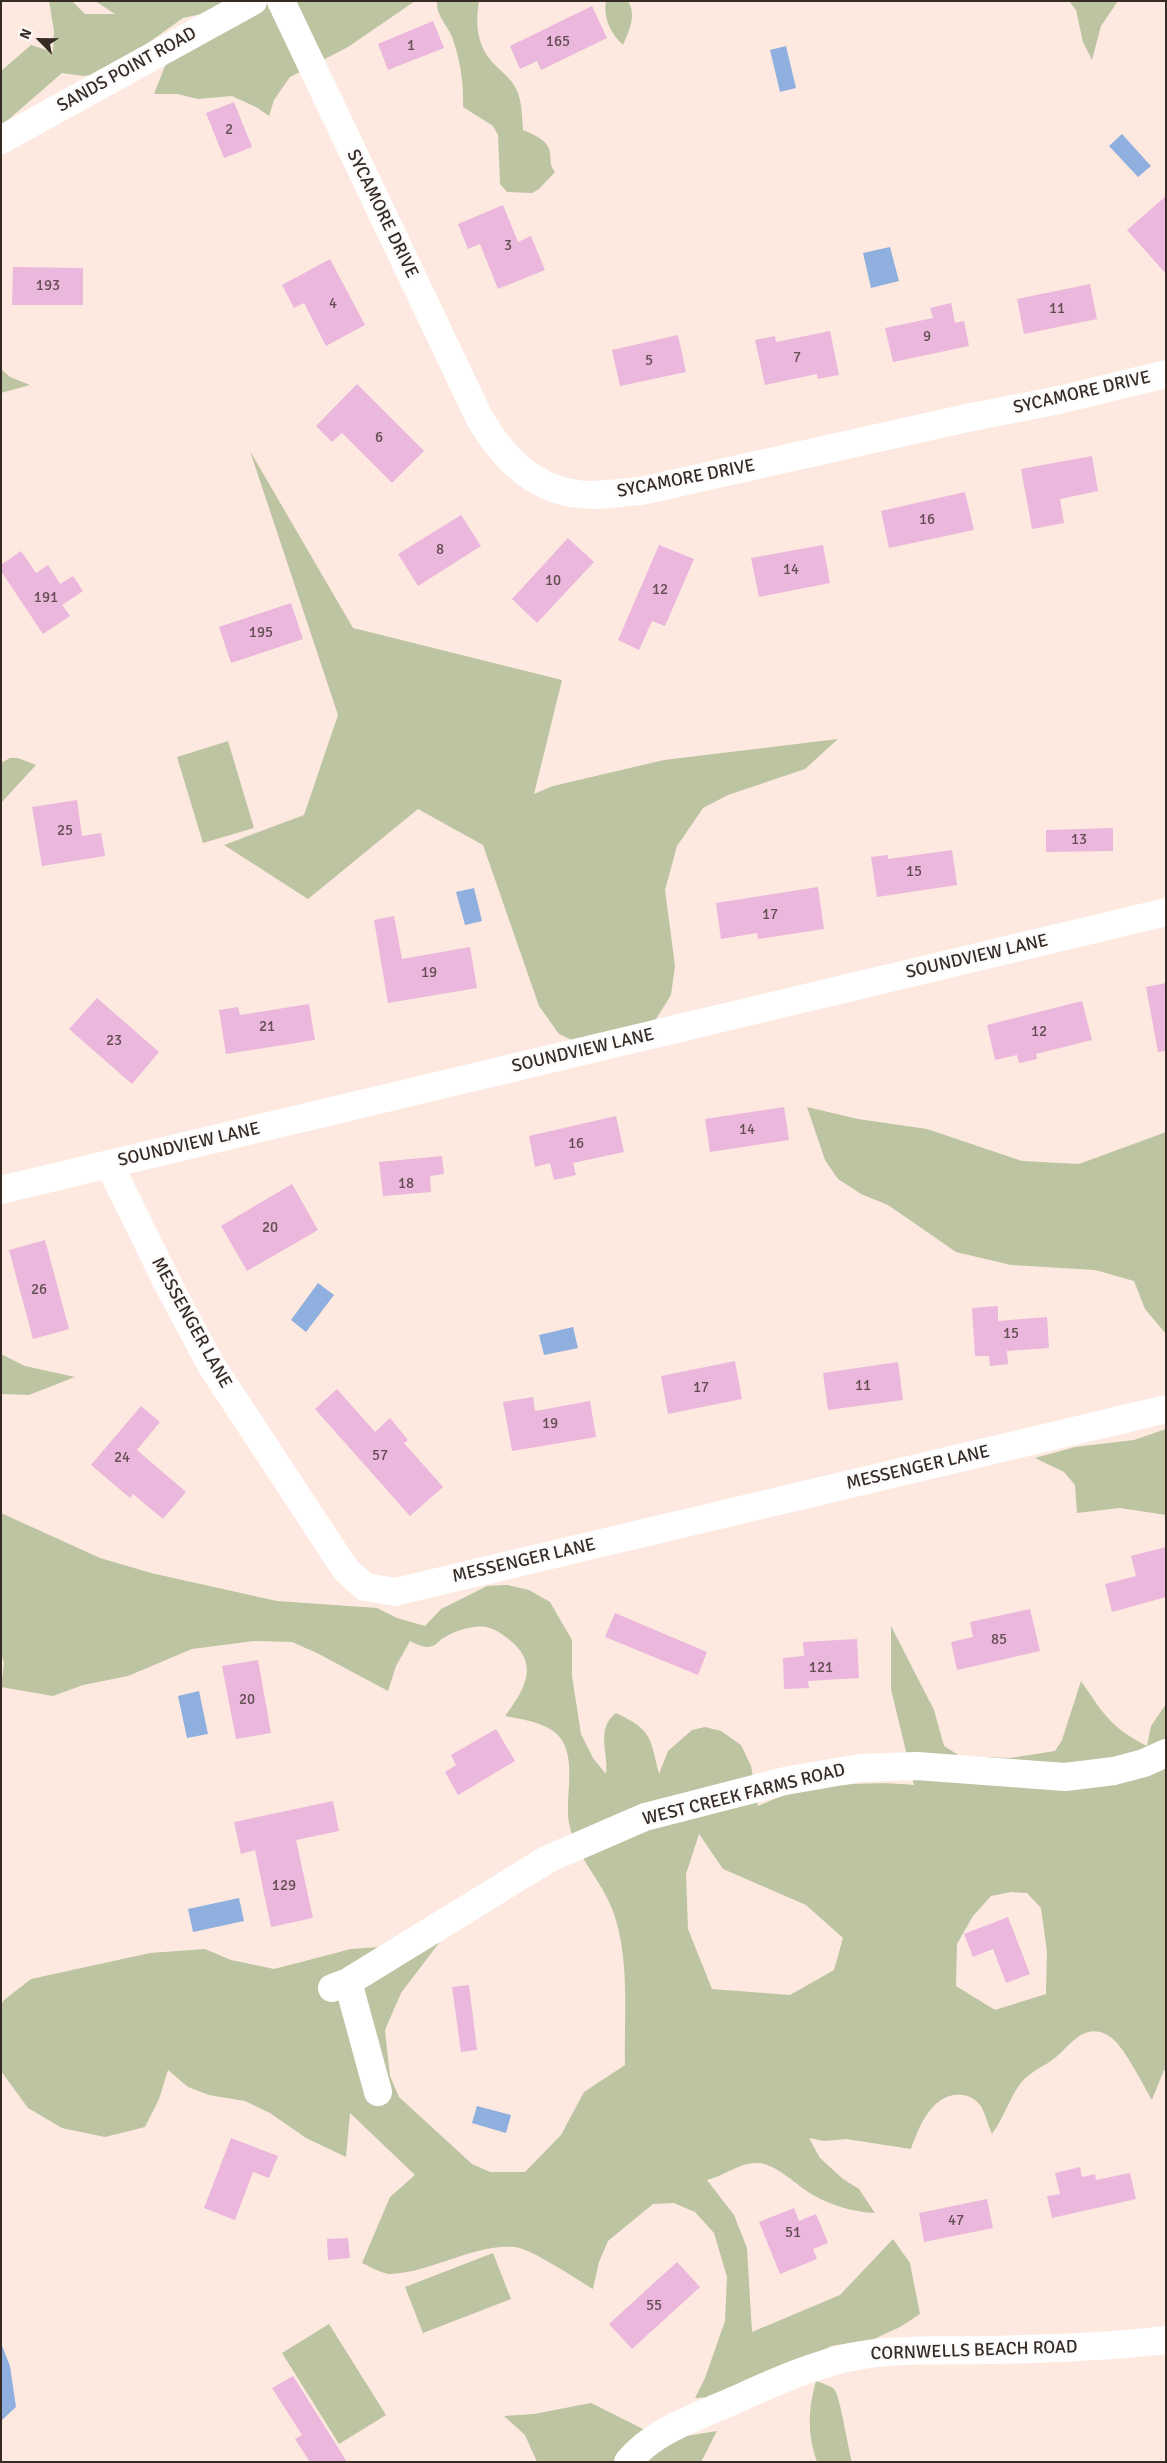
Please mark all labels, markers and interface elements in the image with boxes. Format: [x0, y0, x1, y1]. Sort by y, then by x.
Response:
north arrow [15, 15, 65, 65]
street label: SANDS POINT ROAD [54, 23, 200, 117]
text: N [16, 26, 35, 42]
house number: 165 [546, 33, 570, 51]
house number: 1 [407, 37, 415, 55]
house number: 2 [225, 121, 233, 139]
street label: SYCAMORE DRIVE [342, 146, 422, 282]
house number: 3 [504, 237, 512, 255]
house number: 193 [36, 277, 60, 295]
house number: 4 [329, 295, 337, 313]
house number: 11 [1049, 300, 1065, 318]
house number: 9 [923, 328, 931, 346]
house number: 7 [793, 349, 801, 367]
house number: 5 [645, 352, 653, 370]
street label: SYCAMORE DRIVE [1011, 367, 1153, 419]
house number: 6 [375, 429, 383, 447]
street label: SYCAMORE DRIVE [615, 455, 757, 503]
house number: 16 [919, 511, 935, 529]
house number: 8 [436, 541, 444, 559]
house number: 14 [783, 561, 799, 579]
house number: 10 [545, 572, 561, 590]
house number: 12 [652, 581, 668, 599]
house number: 191 [34, 589, 58, 607]
house number: 195 [249, 624, 273, 642]
house number: 25 [57, 822, 73, 840]
house number: 13 [1071, 831, 1087, 849]
house number: 15 [906, 863, 922, 881]
house number: 17 [762, 906, 778, 924]
street label: SOUNDVIEW LANE [904, 930, 1050, 984]
house number: 19 [421, 964, 437, 982]
house number: 21 [259, 1018, 275, 1036]
house number: 12 [1031, 1023, 1047, 1041]
street label: SOUNDVIEW LANE [510, 1024, 656, 1078]
house number: 23 [106, 1032, 122, 1050]
street label: SOUNDVIEW LANE [116, 1118, 262, 1172]
house number: 14 [739, 1121, 755, 1139]
house number: 16 [568, 1135, 584, 1153]
house number: 18 [398, 1175, 414, 1193]
house number: 20 [262, 1219, 278, 1237]
street label: MESSENGER LANE [146, 1254, 236, 1392]
house number: 26 [31, 1281, 47, 1299]
house number: 15 [1003, 1325, 1019, 1343]
house number: 11 [855, 1377, 871, 1395]
house number: 17 [693, 1379, 709, 1397]
house number: 19 [542, 1415, 558, 1433]
street label: MESSENGER LANE [844, 1441, 992, 1495]
house number: 57 [372, 1447, 388, 1465]
house number: 24 [114, 1449, 130, 1467]
street label: MESSENGER LANE [450, 1534, 598, 1588]
house number: 85 [991, 1631, 1007, 1649]
house number: 121 [809, 1659, 833, 1677]
house number: 20 [239, 1691, 255, 1709]
street label: WEST CREEK FARMS ROAD [640, 1759, 848, 1831]
house number: 129 [272, 1877, 296, 1895]
house number: 47 [948, 2212, 964, 2230]
house number: 51 [785, 2224, 801, 2242]
house number: 55 [646, 2297, 662, 2315]
street label: CORNWELLS BEACH ROAD [870, 2337, 1078, 2365]

